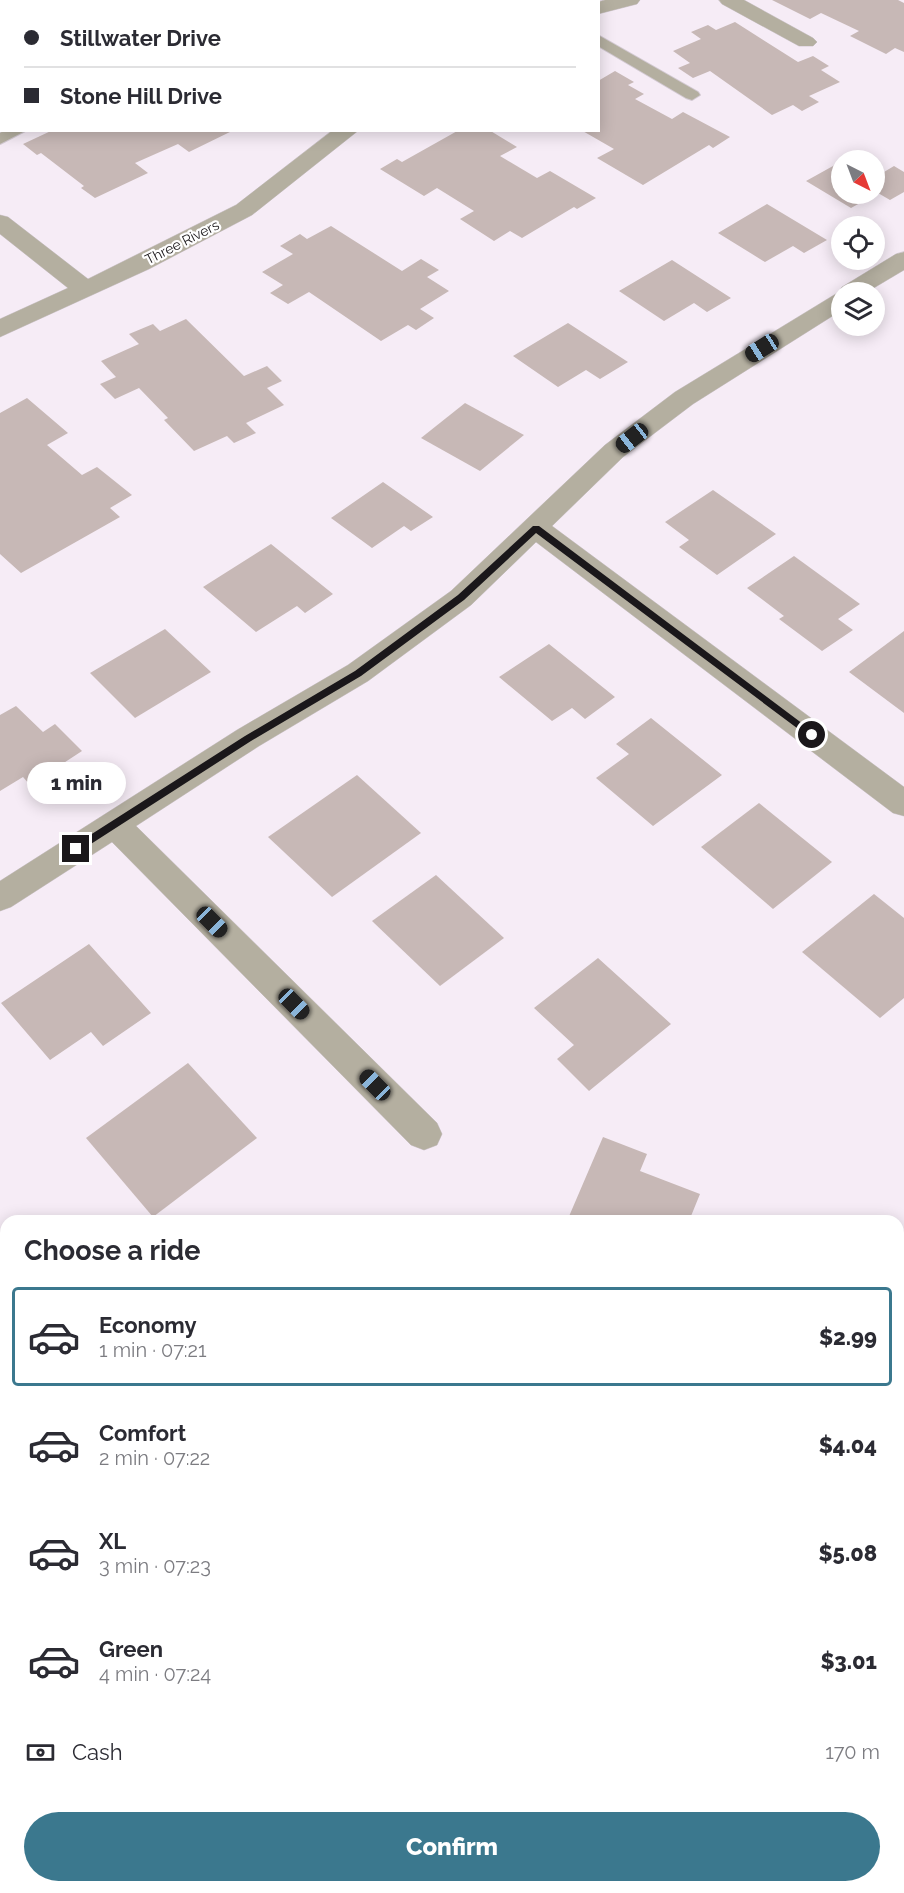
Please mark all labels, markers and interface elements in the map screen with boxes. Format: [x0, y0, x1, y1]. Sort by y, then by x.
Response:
text: Stillwater Drive [60, 25, 221, 51]
text: Stone Hill Drive [60, 83, 222, 109]
north arrow [831, 150, 885, 204]
map controls [831, 150, 885, 336]
street label: Three Rivers [142, 216, 222, 267]
button: locate [831, 216, 885, 270]
button: layers [831, 282, 885, 336]
car [742, 331, 782, 365]
car [612, 420, 652, 456]
route start [798, 721, 825, 748]
callout: 1 min [26, 762, 125, 804]
text: 1 min [51, 771, 102, 795]
route end [62, 835, 89, 862]
car [193, 903, 231, 941]
car [275, 985, 313, 1023]
car [356, 1066, 394, 1104]
text: Choose a ride [24, 1235, 200, 1266]
icon: car [27, 1310, 81, 1364]
text: Economy [99, 1312, 197, 1338]
text: $2.99 [819, 1324, 877, 1350]
text: 1 min · 07:21 [99, 1338, 207, 1362]
icon: car [27, 1418, 81, 1472]
text: Comfort [99, 1420, 186, 1446]
text: $4.04 [819, 1432, 877, 1458]
text: 2 min · 07:22 [99, 1446, 210, 1470]
icon: car [27, 1526, 81, 1580]
text: XL [99, 1528, 126, 1554]
text: $5.08 [819, 1540, 877, 1566]
text: 3 min · 07:23 [99, 1554, 211, 1578]
icon: car [27, 1634, 81, 1688]
text: Green [99, 1636, 163, 1662]
text: $3.01 [820, 1648, 877, 1674]
text: 4 min · 07:24 [99, 1662, 211, 1686]
icon: cash [24, 1736, 57, 1769]
text: Cash [72, 1739, 123, 1765]
text: 170 m [825, 1740, 880, 1764]
button: Confirm [24, 1812, 880, 1881]

